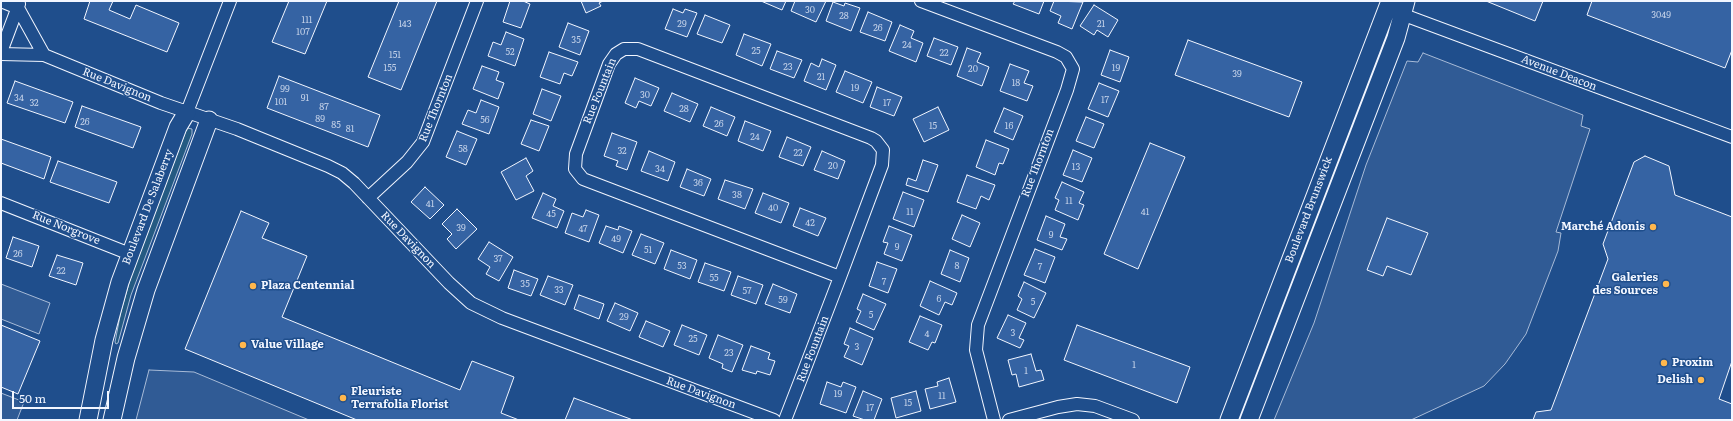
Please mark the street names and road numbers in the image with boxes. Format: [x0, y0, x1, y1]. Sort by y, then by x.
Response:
street label: Avenue Deacon [1519, 53, 1599, 93]
street label: Rue Fountain [581, 56, 619, 126]
street label: Rue Davignon [80, 65, 154, 105]
street label: Rue Thornton [416, 72, 456, 144]
street label: Rue Thornton [1019, 127, 1057, 199]
street label: Boulevard De Salaberry [120, 147, 176, 267]
street label: Boulevard Brunswick [1283, 155, 1335, 265]
street label: Rue Norgrove [30, 208, 102, 248]
street label: Rue Davignon [378, 209, 438, 271]
street label: Rue Fountain [794, 314, 832, 384]
street label: Rue Davignon [664, 374, 738, 412]

